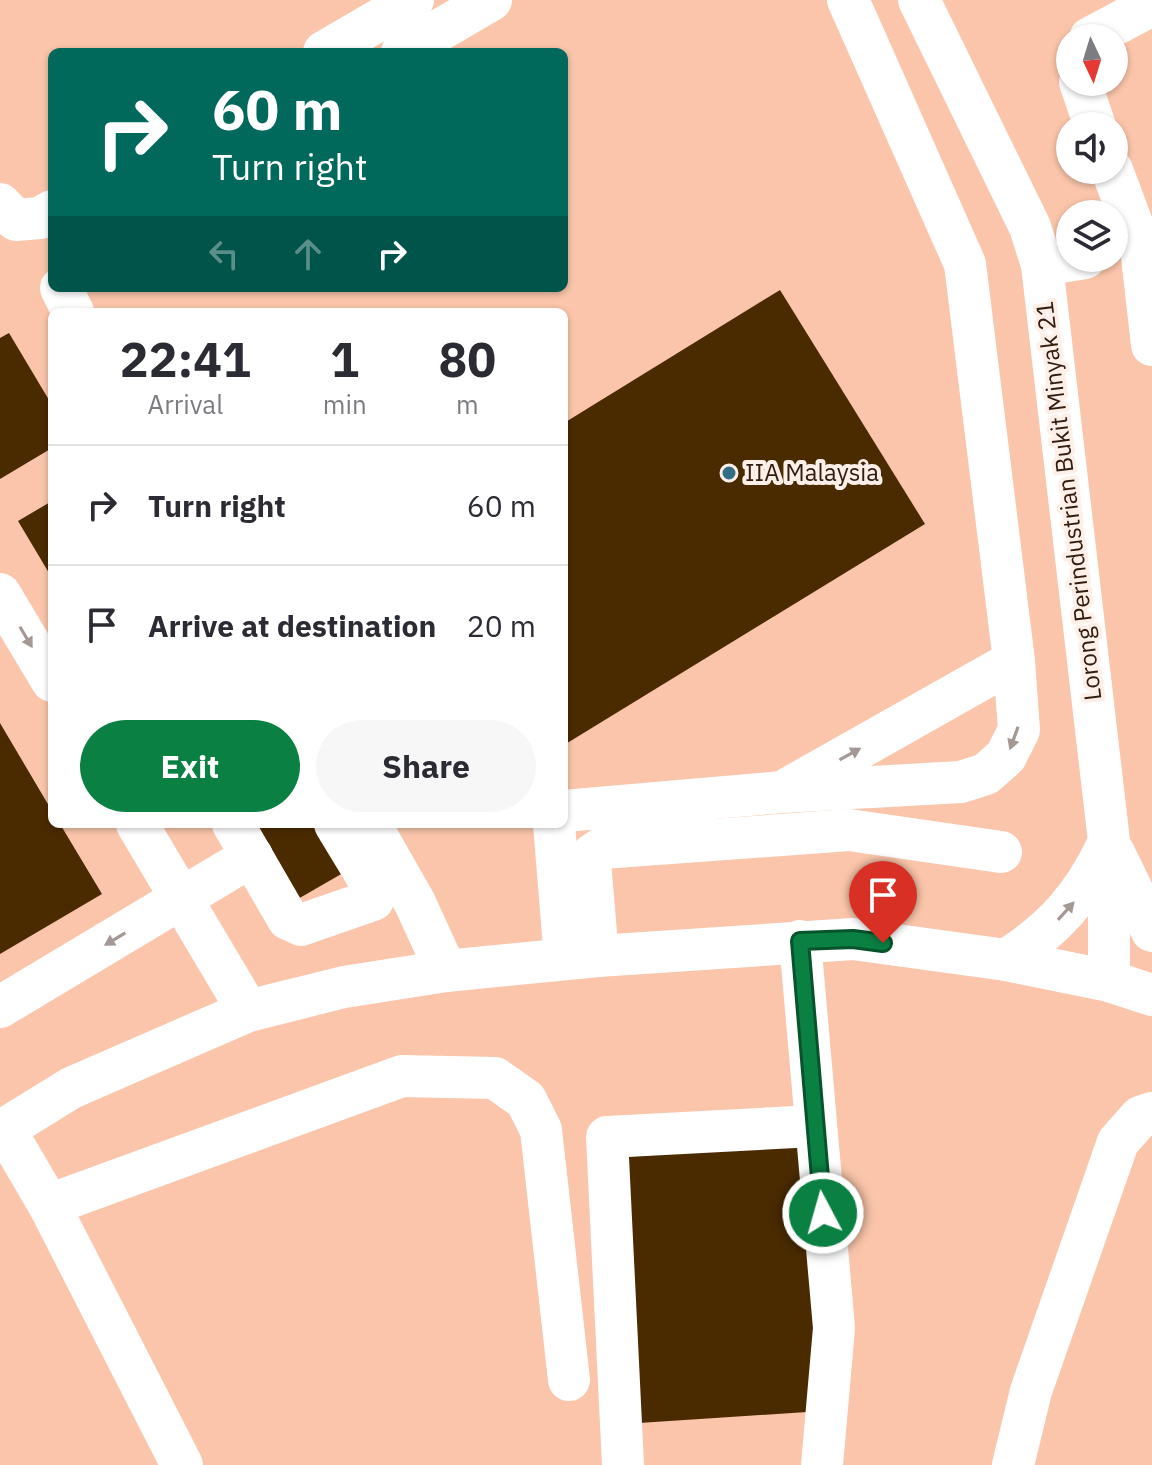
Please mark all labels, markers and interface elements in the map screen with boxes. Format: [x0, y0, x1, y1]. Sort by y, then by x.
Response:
north arrow [1056, 24, 1128, 96]
map controls [1056, 24, 1128, 272]
text: 60 m [212, 73, 342, 145]
icon: right [80, 80, 184, 184]
button: sound [1056, 112, 1128, 184]
text: Turn right [212, 143, 368, 190]
button: layers [1056, 200, 1128, 272]
icon: left [202, 232, 246, 276]
icon: ahead [286, 232, 330, 276]
icon: right [370, 232, 414, 276]
street label: Lorong Perindustrian Bukit Minyak 21 [1028, 300, 1108, 703]
text: 22:41 [120, 328, 251, 390]
text: 1 [330, 328, 359, 390]
text: 80 [439, 328, 496, 390]
text: Arrival [147, 387, 223, 421]
text: min [323, 387, 367, 421]
text: m [456, 387, 479, 421]
place label: IIA Malaysia [745, 456, 879, 488]
marker: IIA Malaysia [720, 464, 738, 482]
icon: right [80, 483, 124, 527]
text: Turn right [148, 486, 286, 525]
text: 60 m [467, 486, 536, 525]
icon: arrive [80, 603, 124, 647]
text: Arrive at destination [148, 606, 436, 645]
text: 20 m [467, 606, 536, 645]
one-way arrow [19, 626, 33, 649]
button: Exit [80, 720, 300, 812]
button: Share [316, 720, 536, 812]
one-way arrow [1007, 726, 1020, 750]
one-way arrow [839, 747, 861, 761]
pin [849, 861, 917, 943]
icon: arrive [861, 873, 905, 917]
one-way arrow [1057, 902, 1075, 921]
one-way arrow [104, 932, 126, 946]
position arrow [781, 1171, 865, 1255]

